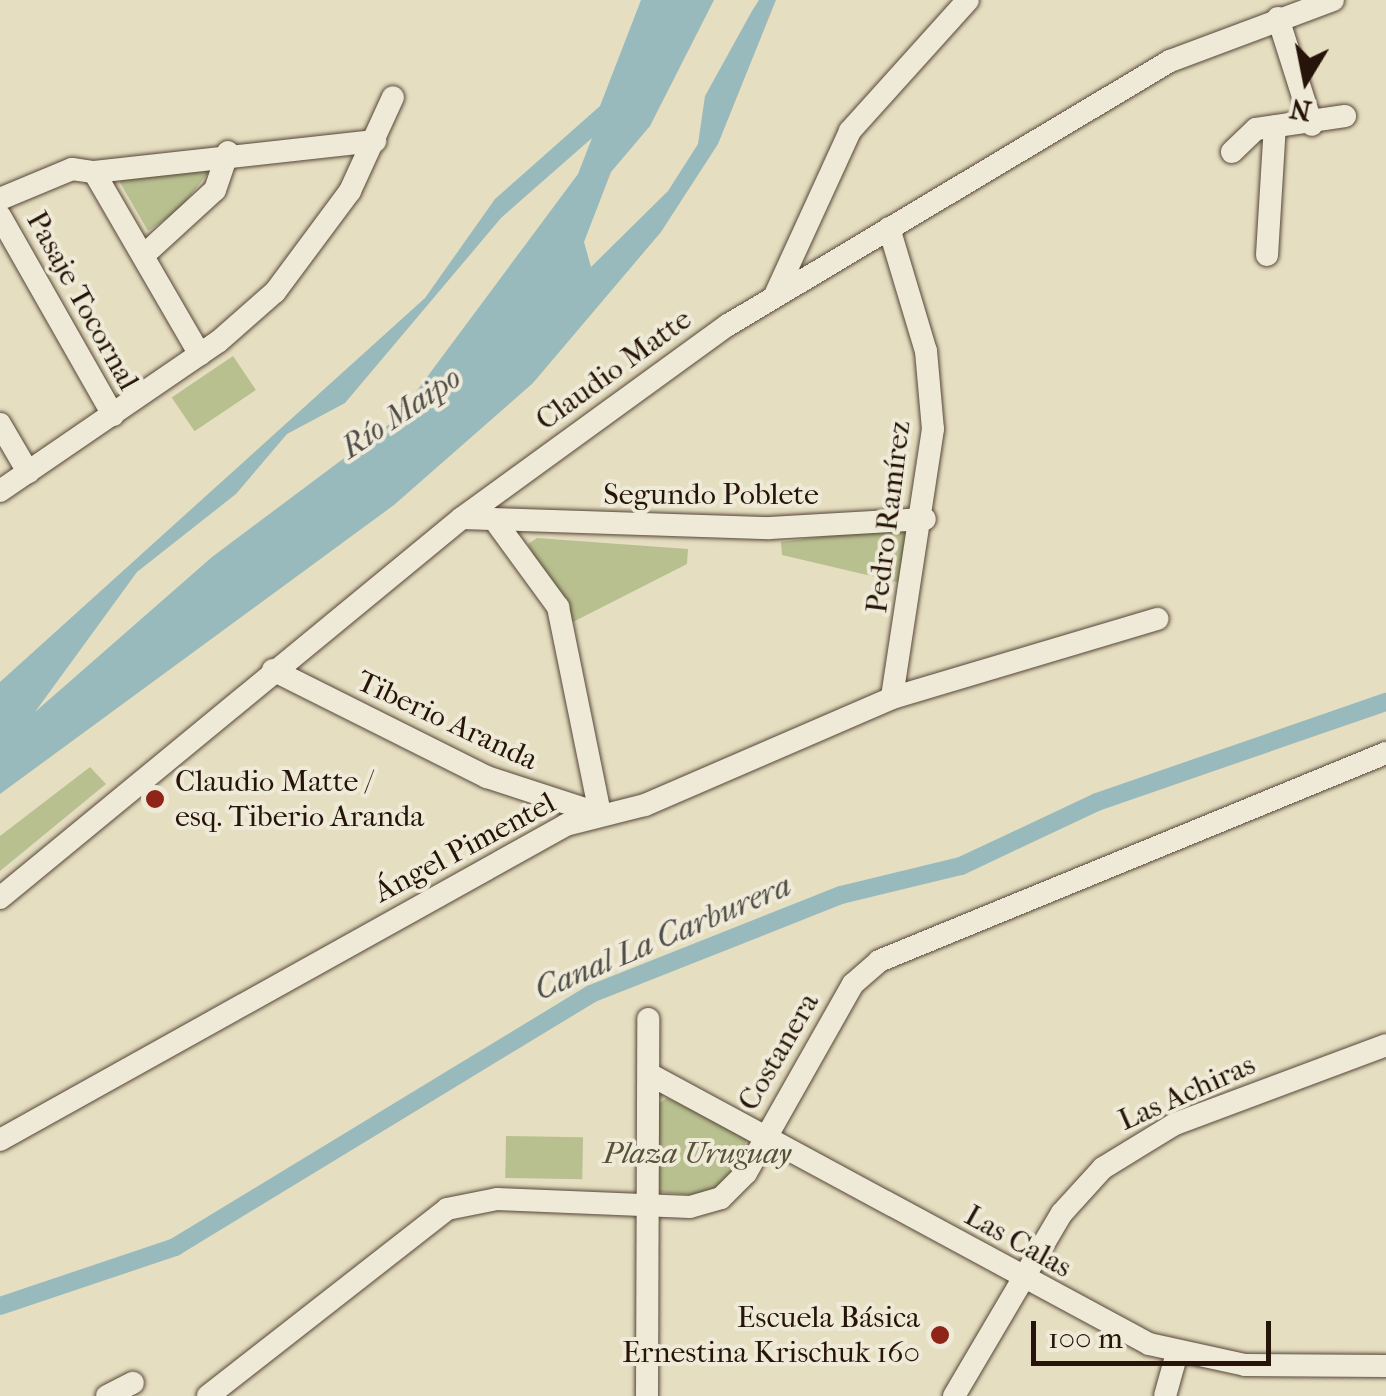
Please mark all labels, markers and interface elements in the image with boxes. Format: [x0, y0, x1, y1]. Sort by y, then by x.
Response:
north arrow [1256, 30, 1356, 130]
text: N [1287, 92, 1314, 128]
street label: Pasaje Tocornal [18, 205, 146, 397]
street label: Claudio Matte [529, 302, 699, 438]
water label: Río Maipo [334, 359, 468, 467]
street label: Pedro Ramírez [859, 419, 919, 615]
street label: Segundo Poblete [603, 477, 819, 513]
street label: Tiberio Aranda [351, 663, 543, 779]
place label: Claudio Matte / esq. Tiberio Aranda [175, 764, 424, 834]
street label: Ángel Pimentel [368, 785, 562, 911]
marker: Claudio Matte / esq. Tiberio Aranda [144, 788, 166, 810]
water label: Canal La Carburera [529, 867, 797, 1009]
street label: Costanera [731, 987, 827, 1117]
street label: Las Achiras [1113, 1047, 1261, 1139]
park label: Plaza Uruguay [603, 1136, 791, 1172]
street label: Las Calas [958, 1198, 1078, 1286]
place label: Escuela Básica Ernestina Krischuk 160 [622, 1300, 920, 1370]
scale bar [1036, 1301, 1276, 1363]
text: 100 m [1048, 1321, 1123, 1356]
marker: Escuela Básica Ernestina Krischuk 160 [929, 1324, 951, 1346]

